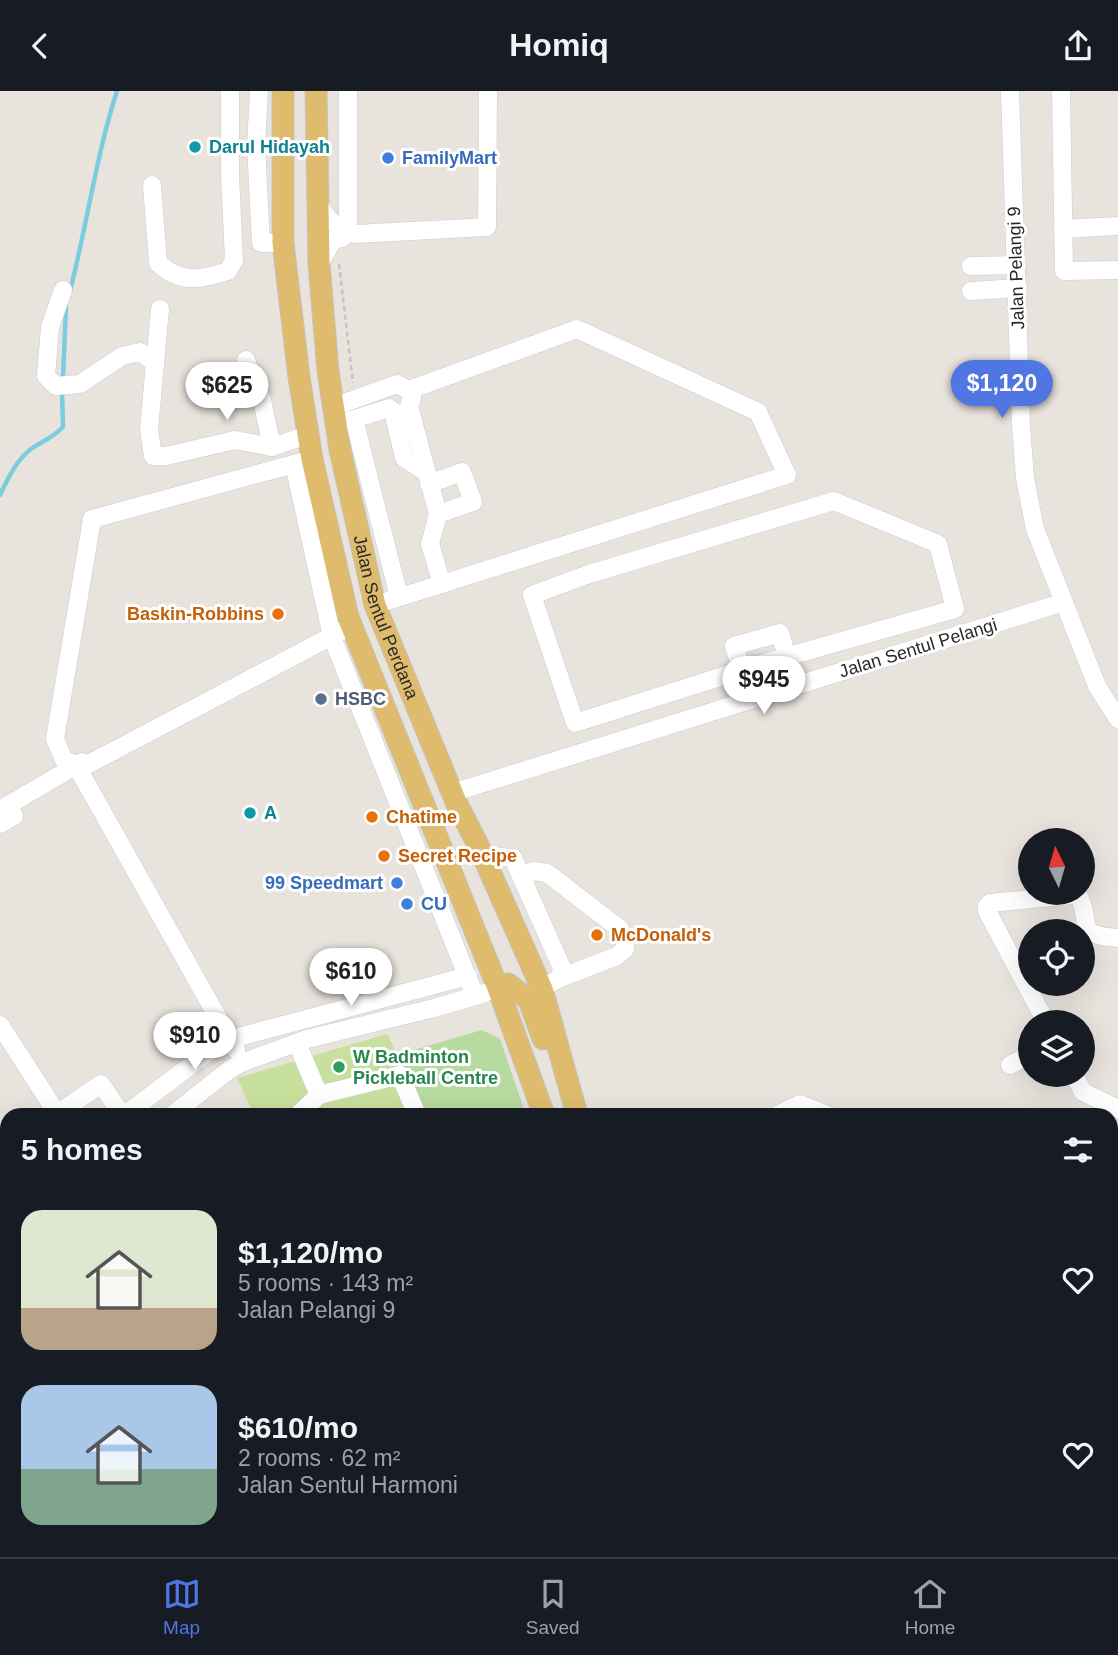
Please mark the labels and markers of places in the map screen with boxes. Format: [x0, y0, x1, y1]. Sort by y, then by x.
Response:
place label: Darul Hidayah [209, 137, 330, 157]
marker: Darul Hidayah [187, 139, 203, 155]
place label: FamilyMart [402, 148, 497, 168]
marker: FamilyMart [380, 150, 396, 166]
pin: $1,120 [945, 361, 1059, 420]
pin: $625 [186, 363, 268, 422]
place label: Baskin-Robbins [127, 604, 264, 624]
marker: Baskin-Robbins [270, 606, 286, 622]
pin: $945 [723, 657, 805, 716]
place label: HSBC [335, 689, 386, 709]
marker: HSBC [313, 691, 329, 707]
place label: A [264, 803, 277, 823]
marker: A [242, 805, 258, 821]
place label: Chatime [386, 807, 457, 827]
marker: Chatime [364, 809, 380, 825]
place label: Secret Recipe [398, 846, 517, 866]
marker: Secret Recipe [376, 848, 392, 864]
place label: 99 Speedmart [265, 873, 383, 893]
marker: 99 Speedmart [389, 875, 405, 891]
place label: CU [421, 894, 447, 914]
marker: CU [399, 896, 415, 912]
place label: McDonald's [611, 925, 711, 945]
marker: McDonald's [589, 927, 605, 943]
pin: $610 [310, 949, 392, 1008]
pin: $910 [154, 1013, 236, 1072]
place label: W Badminton Pickleball Centre [353, 1047, 498, 1088]
marker: W Badminton Pickleball Centre [331, 1059, 347, 1075]

